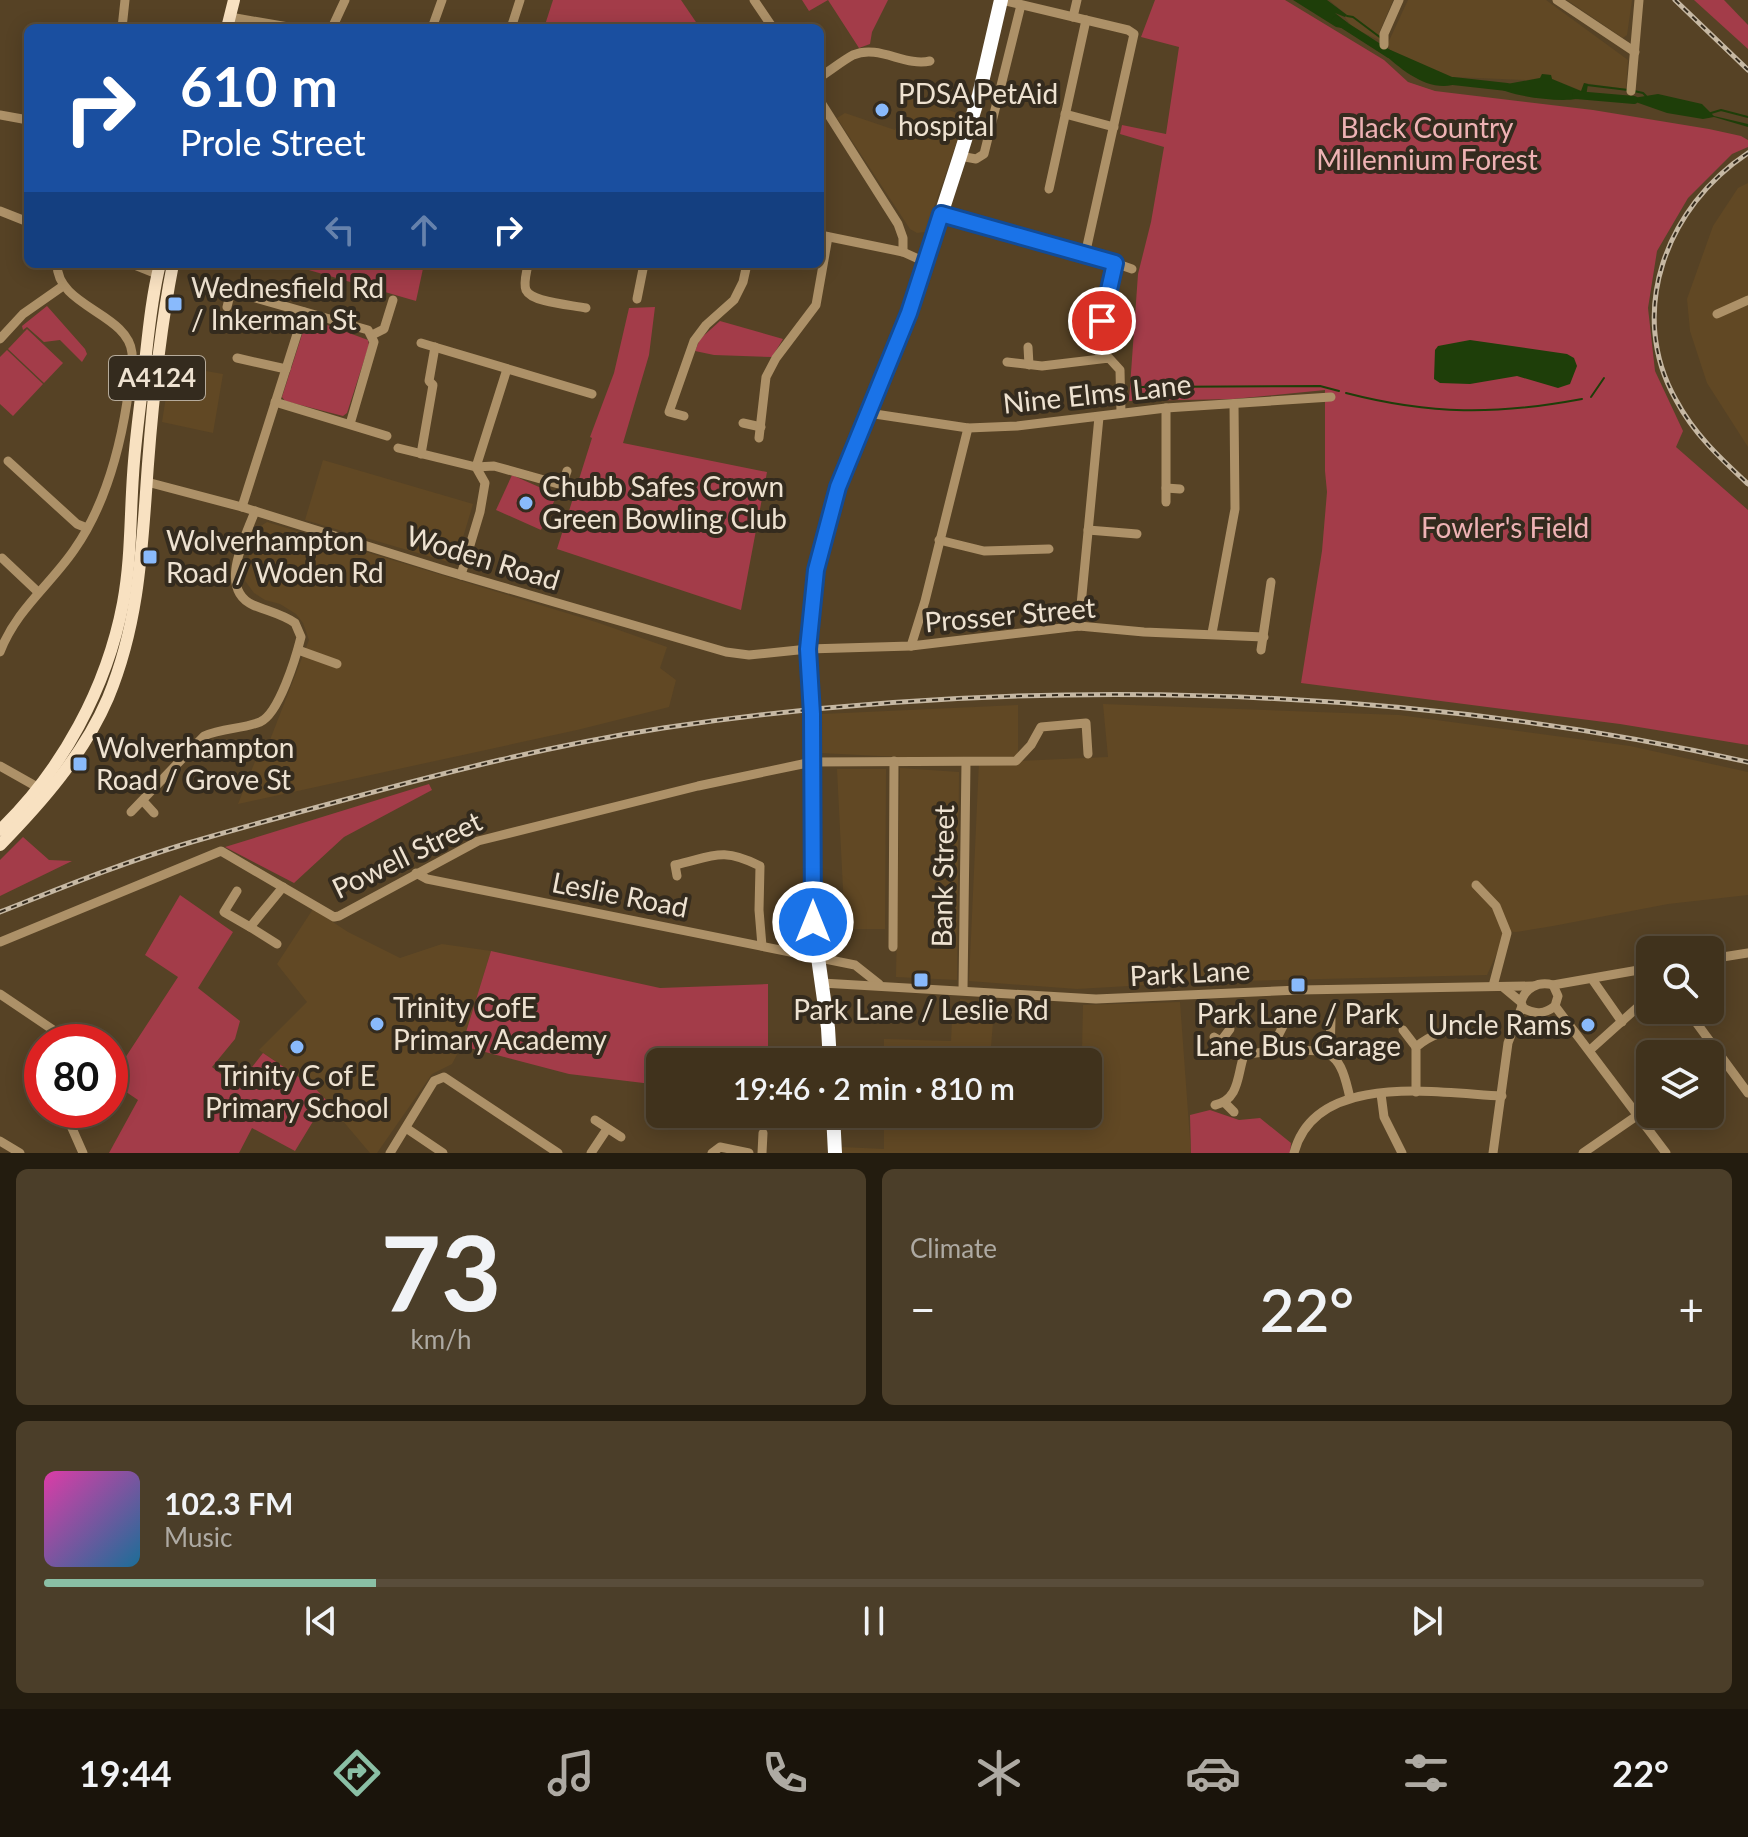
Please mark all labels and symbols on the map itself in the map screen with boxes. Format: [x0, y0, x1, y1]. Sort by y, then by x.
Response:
place label: PDSA PetAid hospital [898, 76, 1058, 142]
marker: PDSA PetAid hospital [873, 101, 891, 119]
park label: Black Country Millennium Forest [1316, 110, 1538, 176]
place label: Wednesfield Rd / Inkerman St [191, 270, 384, 336]
pin [1068, 287, 1136, 355]
marker: Wednesfield Rd / Inkerman St [166, 295, 184, 313]
road number: A4124 [109, 356, 205, 400]
street label: Nine Elms Lane [1001, 366, 1193, 420]
place label: Chubb Safes Crown Green Bowling Club [542, 469, 787, 535]
marker: Chubb Safes Crown Green Bowling Club [517, 494, 535, 512]
park label: Fowler's Field [1421, 510, 1589, 544]
street label: Woden Road [402, 518, 564, 596]
place label: Wolverhampton Road / Woden Rd [166, 523, 384, 589]
marker: Wolverhampton Road / Woden Rd [141, 548, 159, 566]
street label: Prosser Street [923, 590, 1097, 638]
place label: Wolverhampton Road / Grove St [96, 730, 294, 796]
marker: Wolverhampton Road / Grove St [71, 755, 89, 773]
street label: Powell Street [326, 803, 487, 905]
street label: Bank Street [924, 804, 960, 948]
street label: Leslie Road [549, 864, 691, 924]
position arrow [771, 880, 855, 964]
street label: Park Lane [1129, 952, 1251, 992]
marker: Park Lane / Leslie Rd [912, 971, 930, 989]
marker: Park Lane / Park Lane Bus Garage [1289, 976, 1307, 994]
place label: Trinity CofE Primary Academy [393, 990, 608, 1056]
place label: Park Lane / Leslie Rd [793, 992, 1049, 1026]
place label: Park Lane / Park Lane Bus Garage [1195, 996, 1401, 1062]
place label: Uncle Rams [1428, 1007, 1572, 1041]
marker: Trinity CofE Primary Academy [368, 1015, 386, 1033]
marker: Uncle Rams [1579, 1016, 1597, 1034]
speed limit sign: 80 [24, 1024, 128, 1128]
marker: Trinity C of E Primary School [288, 1038, 306, 1056]
place label: Trinity C of E Primary School [205, 1058, 389, 1124]

